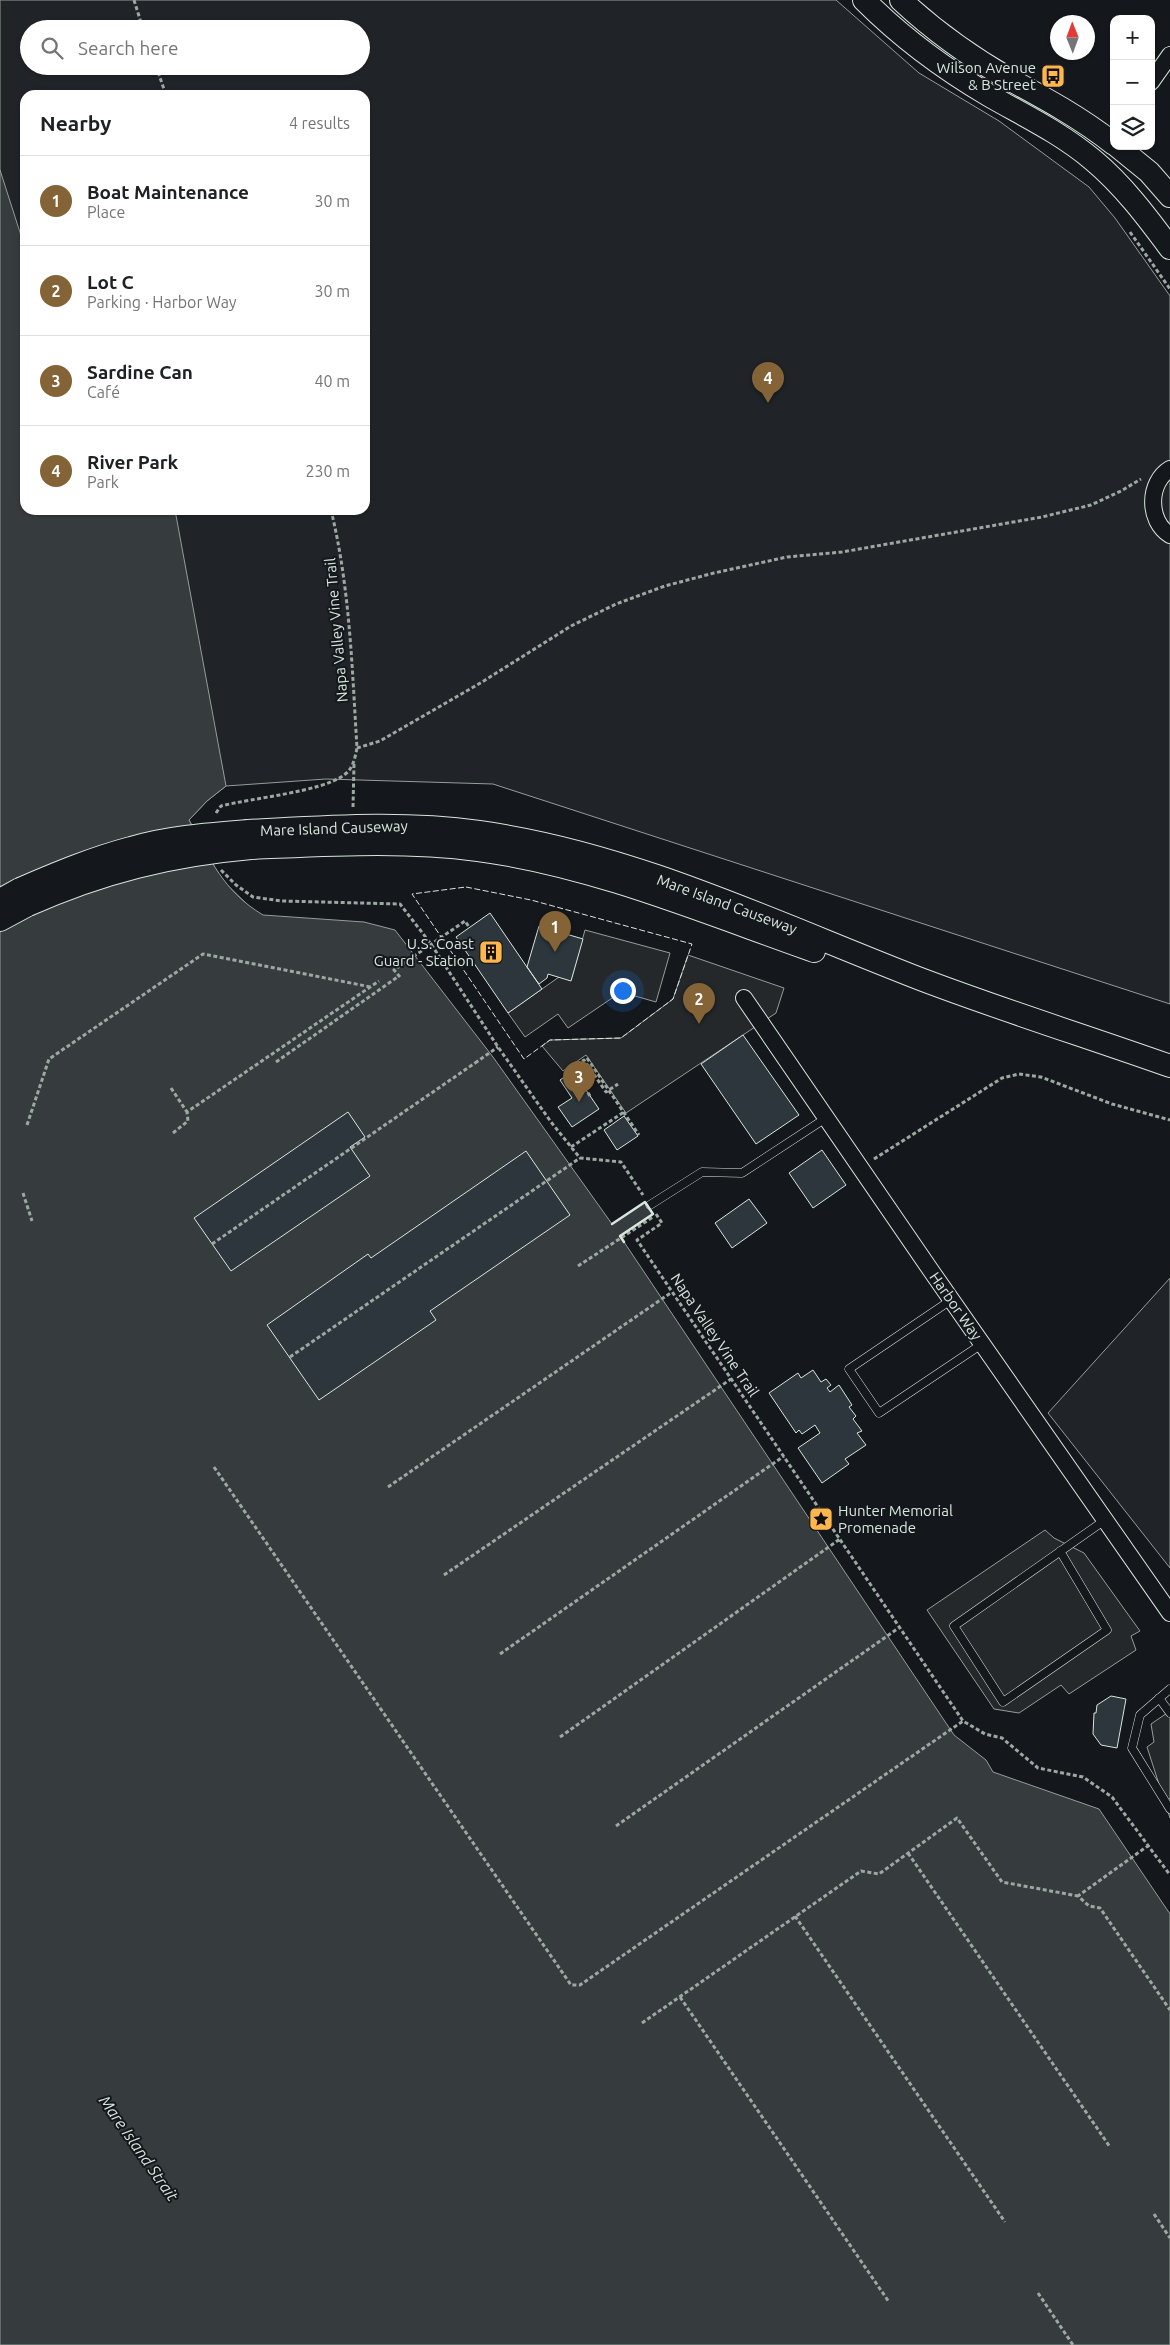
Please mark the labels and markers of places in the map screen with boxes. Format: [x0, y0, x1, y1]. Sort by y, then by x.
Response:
place label: Wilson Avenue & B Street [936, 59, 1036, 93]
bus stop icon: Wilson Avenue & B Street [1040, 63, 1066, 89]
pin: 4 [752, 362, 784, 403]
pin: 1 [539, 911, 571, 952]
place label: U.S. Coast Guard - Station [374, 935, 474, 969]
building icon: U.S. Coast Guard - Station [478, 939, 504, 965]
pin: 2 [683, 983, 715, 1024]
pin: 3 [563, 1061, 595, 1102]
place label: Hunter Memorial Promenade [838, 1502, 953, 1536]
place icon: Hunter Memorial Promenade [808, 1506, 834, 1532]

